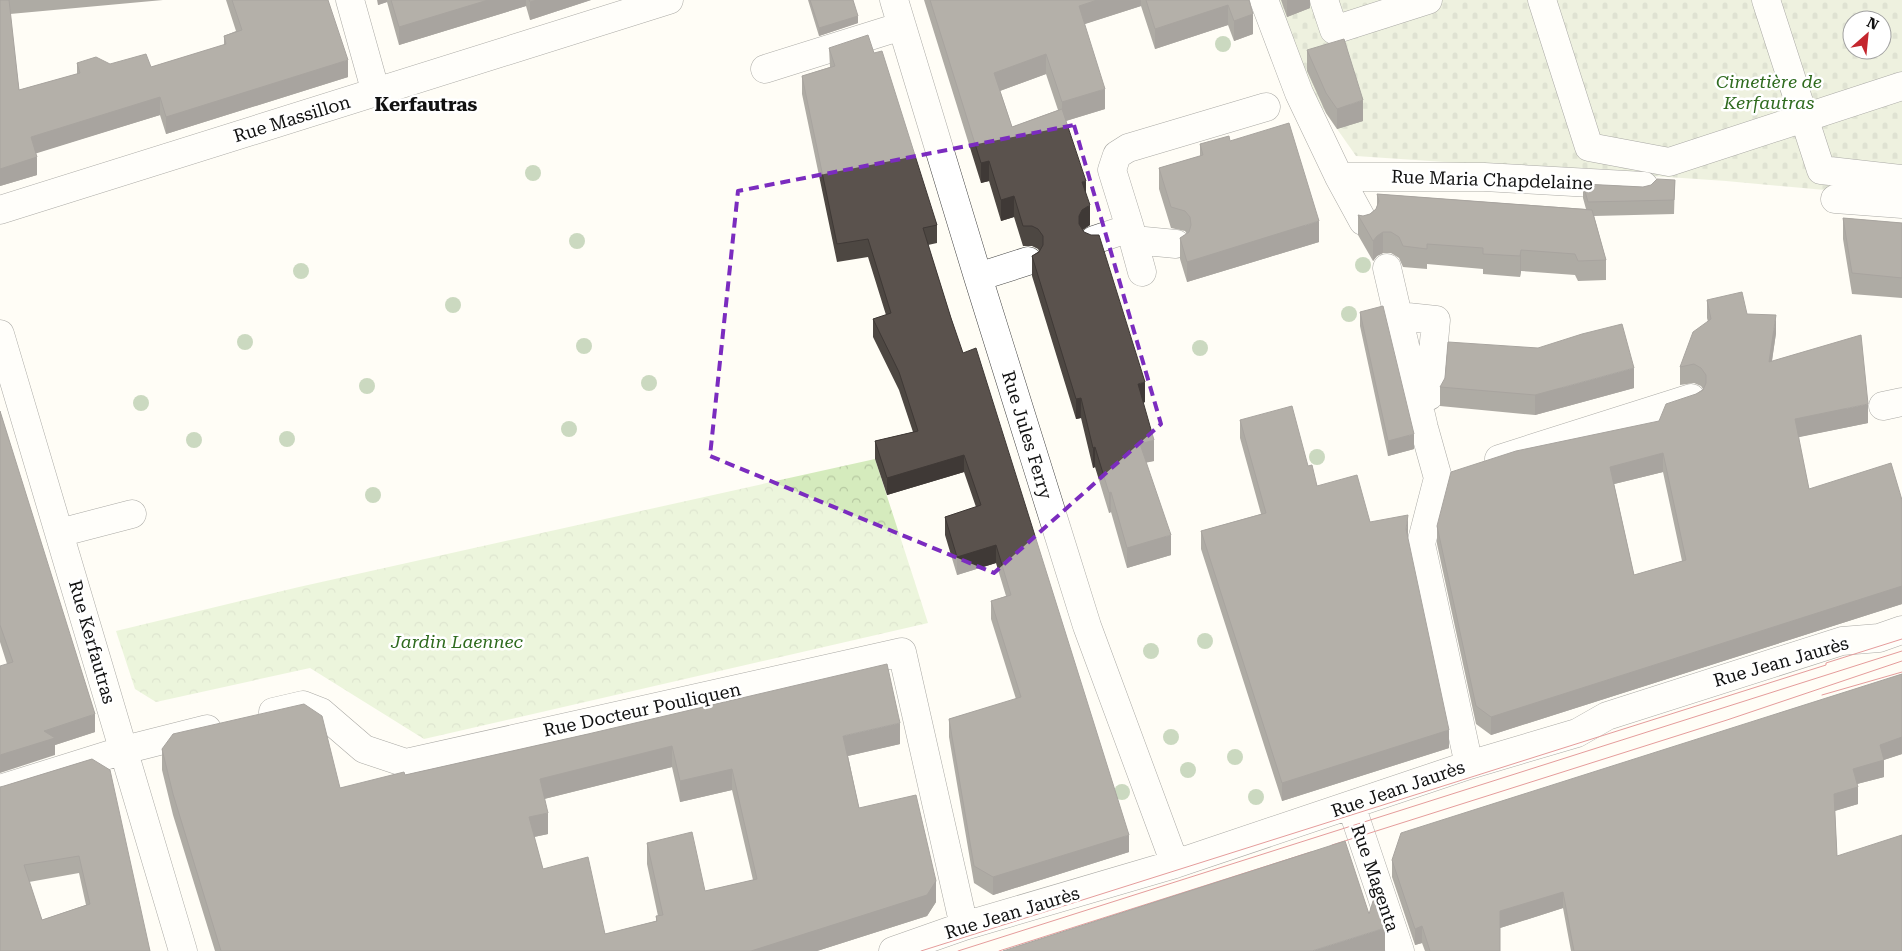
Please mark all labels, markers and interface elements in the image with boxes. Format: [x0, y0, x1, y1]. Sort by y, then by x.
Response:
north arrow [1842, 10, 1892, 60]
text: N [1864, 14, 1882, 33]
park label: Cimetière de Kerfautras [1716, 71, 1822, 113]
street label: Rue Massillon [231, 91, 353, 146]
district label: Kerfautras [375, 93, 478, 116]
street label: Rue Maria Chapdelaine [1391, 165, 1593, 194]
street label: Rue Jules Ferry [998, 368, 1057, 502]
street label: Rue Kerfautras [65, 578, 120, 706]
park label: Jardin Laennec [390, 631, 524, 652]
street label: Rue Jean Jaurès [1711, 632, 1851, 691]
street label: Rue Docteur Pouliquen [541, 678, 743, 741]
street label: Rue Jean Jaurès [1328, 756, 1467, 821]
street label: Rue Magenta [1347, 821, 1404, 935]
street label: Rue Jean Jaurès [942, 882, 1082, 943]

